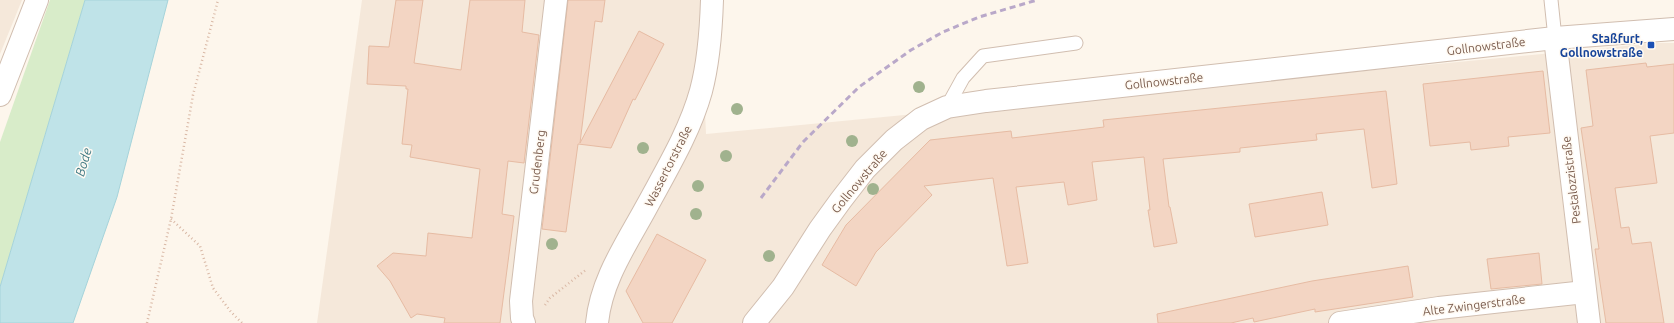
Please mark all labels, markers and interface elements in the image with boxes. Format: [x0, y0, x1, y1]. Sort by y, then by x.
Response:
place label: Staßfurt, Gollnowstraße [1560, 32, 1643, 59]
street label: Gollnowstraße [1446, 35, 1526, 57]
marker: Staßfurt, Gollnowstraße [1646, 40, 1656, 50]
street label: Gollnowstraße [1124, 70, 1204, 92]
street label: Wassertorstraße [642, 123, 694, 209]
street label: Grudenberg [527, 129, 547, 195]
street label: Pestalozzistraße [1559, 135, 1583, 225]
water label: Bode [72, 146, 94, 178]
street label: Gollnowstraße [829, 147, 889, 215]
street label: Alte Zwingerstraße [1422, 292, 1526, 318]

